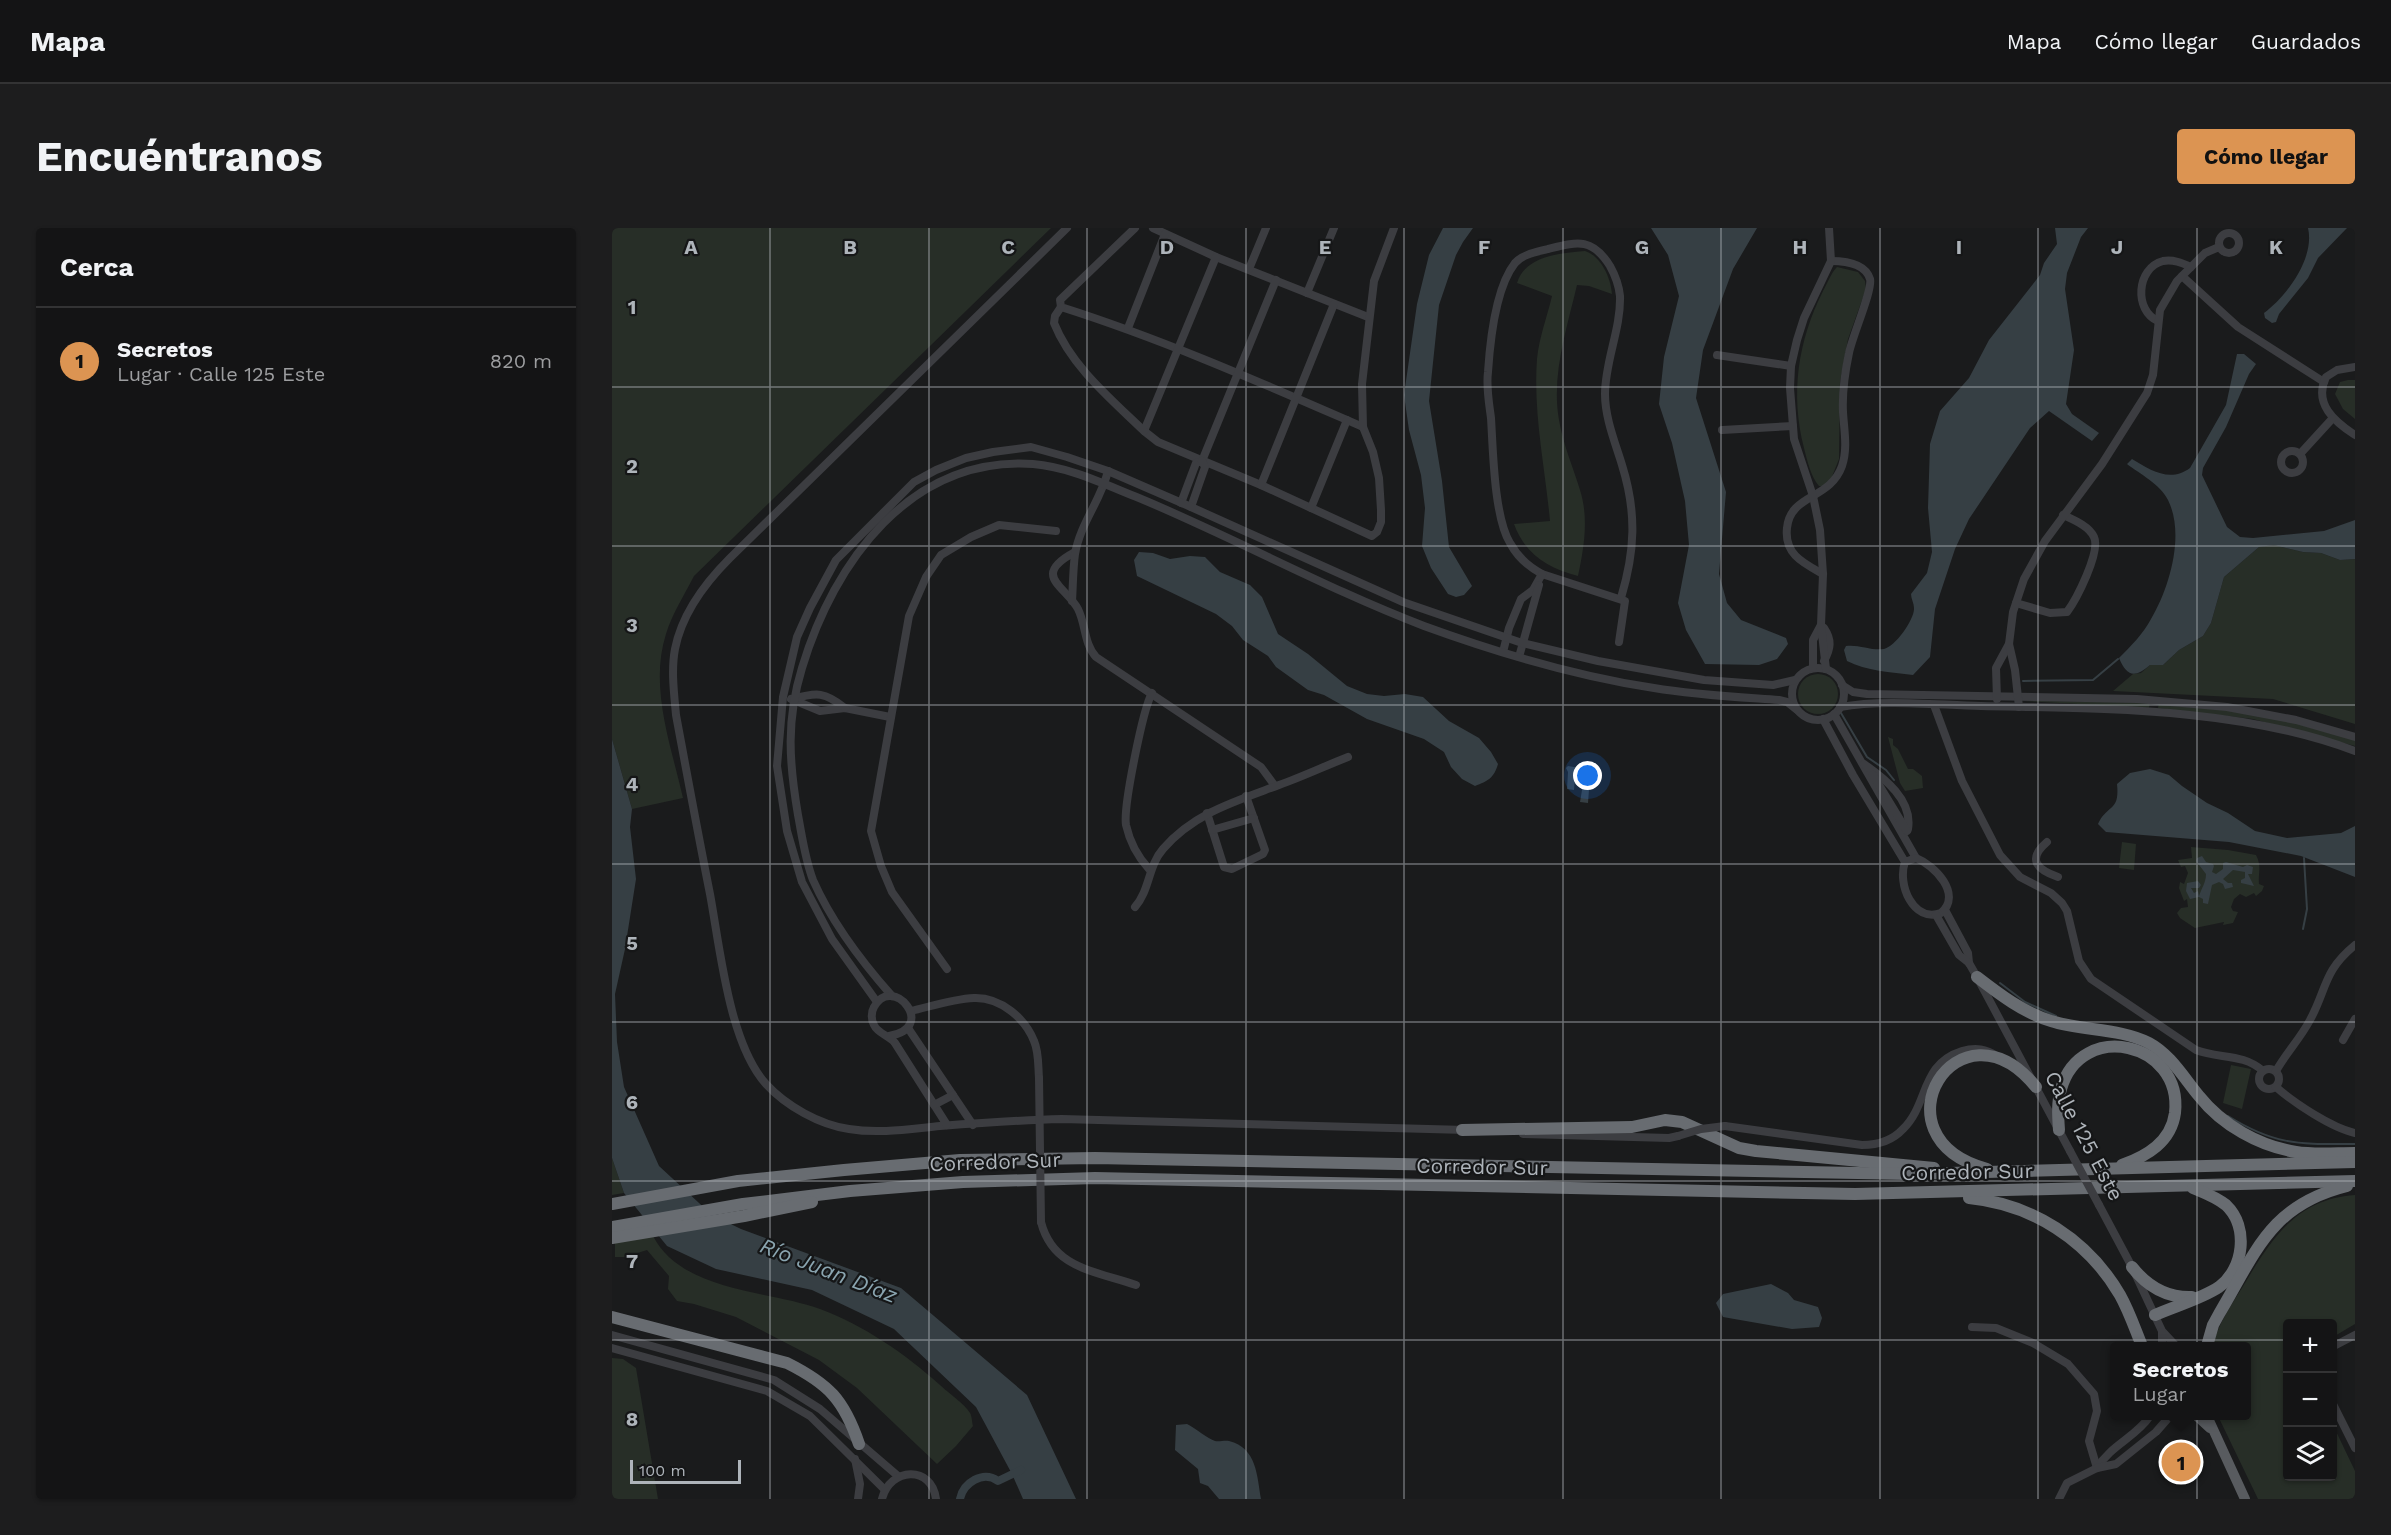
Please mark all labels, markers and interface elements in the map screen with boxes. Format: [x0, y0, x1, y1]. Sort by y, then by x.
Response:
text: Mapa [30, 25, 105, 58]
text: Mapa [2007, 29, 2061, 54]
text: Cómo llegar [2094, 29, 2218, 54]
text: Guardados [2251, 29, 2361, 54]
button: Cómo llegar [2177, 129, 2355, 184]
text: Encuéntranos [36, 132, 323, 181]
text: A [684, 235, 698, 259]
text: B [843, 235, 857, 259]
text: C [1001, 235, 1015, 259]
text: D [1160, 235, 1174, 259]
text: E [1319, 235, 1331, 259]
text: F [1478, 235, 1490, 259]
text: G [1635, 235, 1649, 259]
text: H [1793, 235, 1807, 259]
text: I [1956, 235, 1962, 259]
text: J [2111, 235, 2123, 259]
text: K [2269, 235, 2283, 259]
text: Cerca [60, 252, 134, 282]
text: 1 [628, 295, 636, 319]
text: Secretos [117, 337, 213, 362]
text: 1 [75, 349, 84, 373]
text: 820 m [490, 349, 552, 373]
text: Lugar · Calle 125 Este [117, 362, 325, 386]
text: 2 [626, 454, 638, 478]
text: 3 [626, 613, 638, 637]
your location [1573, 761, 1602, 790]
text: 4 [626, 772, 639, 796]
text: 5 [626, 931, 638, 955]
street label: Calle 125 Este [2040, 1067, 2129, 1205]
text: 6 [626, 1090, 638, 1114]
street label: Corredor Sur [929, 1147, 1062, 1176]
street label: Corredor Sur [1416, 1153, 1549, 1180]
street label: Corredor Sur [1901, 1158, 2034, 1185]
water label: Río Juan Díaz [757, 1233, 901, 1308]
text: 7 [626, 1249, 638, 1273]
map controls [2283, 1319, 2337, 1481]
button: + [2283, 1319, 2337, 1373]
popup [2110, 1342, 2251, 1420]
text: Secretos [2133, 1357, 2228, 1382]
button: − [2283, 1373, 2337, 1427]
text: Lugar [2133, 1382, 2187, 1406]
text: 8 [626, 1407, 638, 1431]
button: layers [2283, 1427, 2337, 1481]
pin: 1 [2162, 1440, 2200, 1484]
scale bar [630, 1457, 741, 1484]
text: 100 m [639, 1461, 686, 1480]

